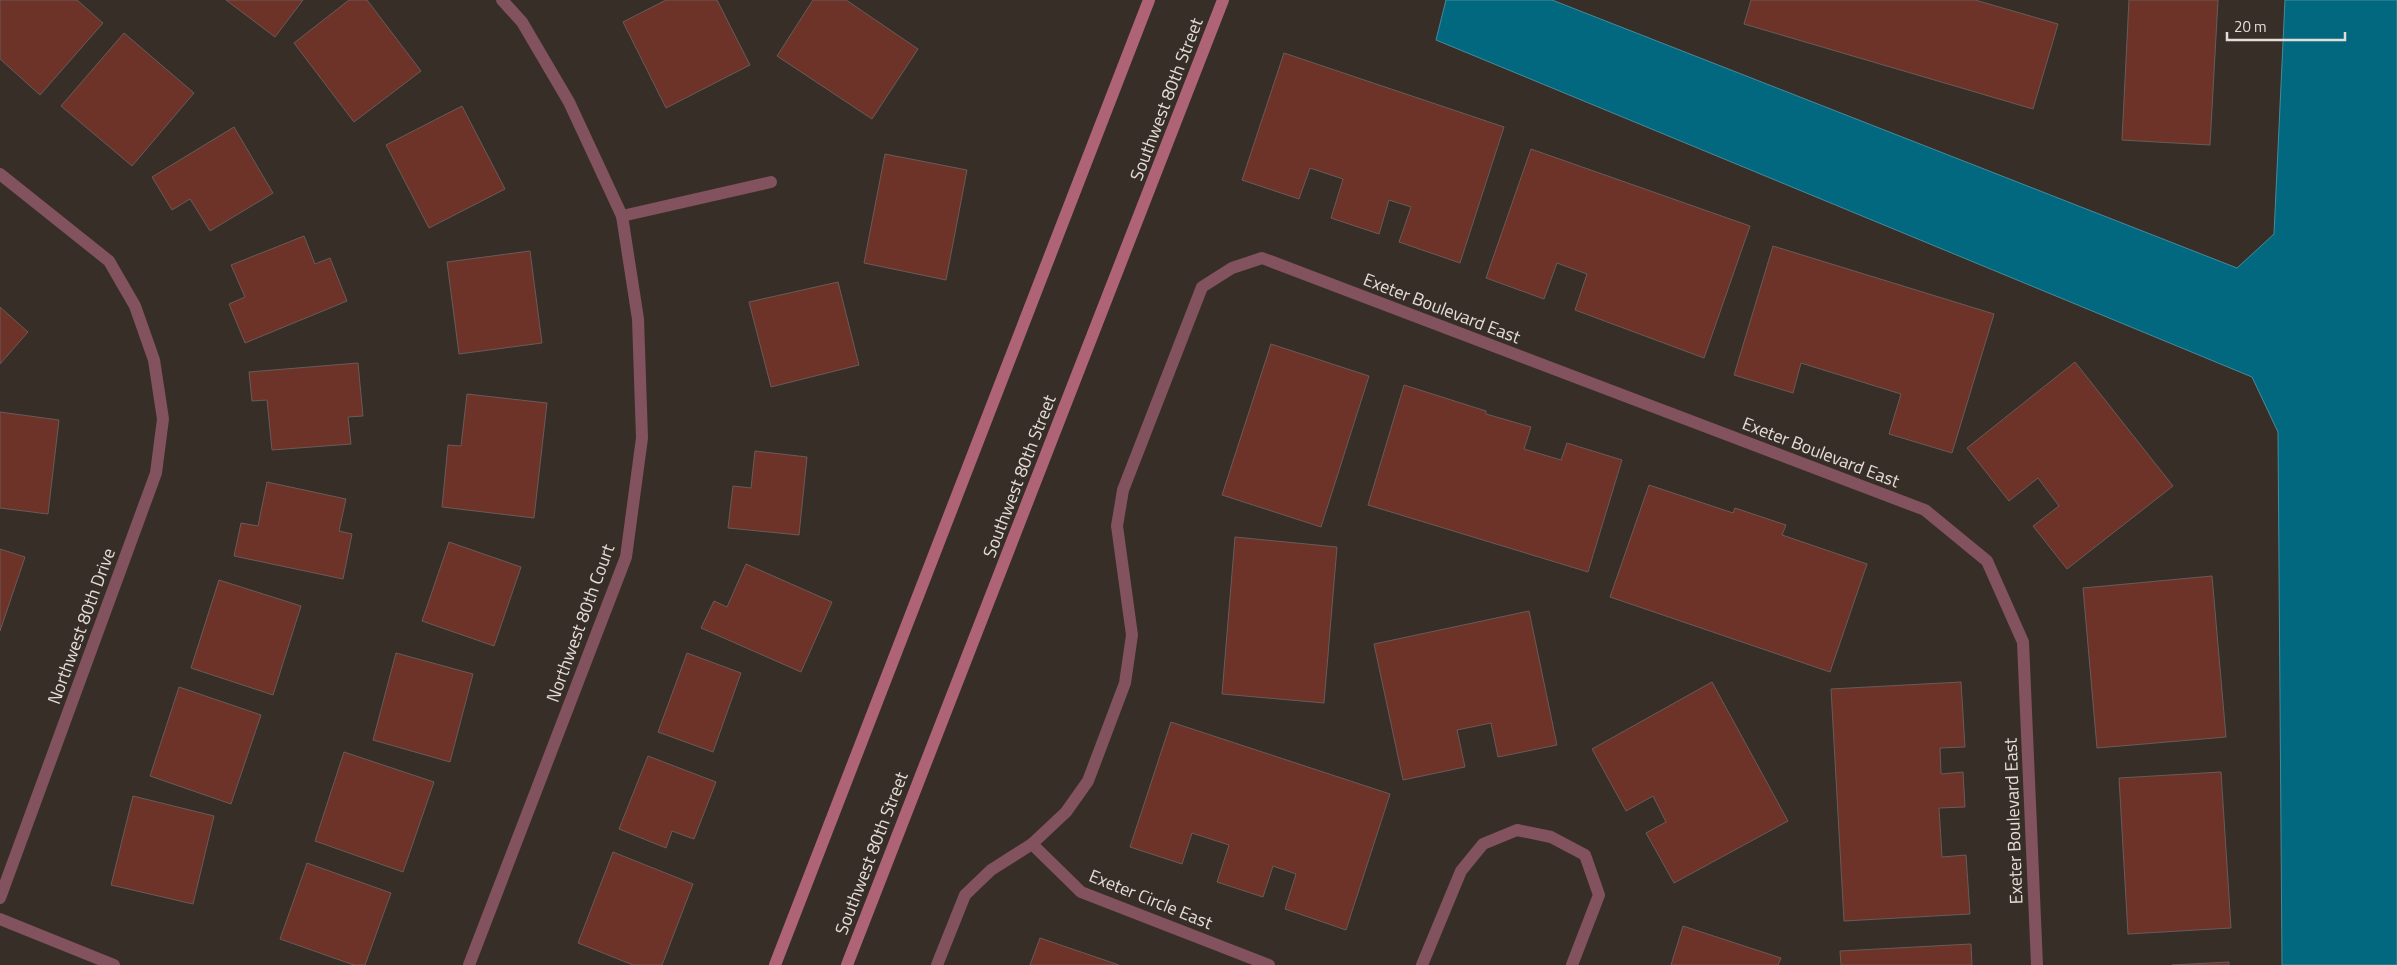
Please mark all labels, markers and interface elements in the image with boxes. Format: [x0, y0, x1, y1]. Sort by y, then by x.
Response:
scale bar [2227, 10, 2344, 42]
street label: Southwest 80th Street [1122, 13, 1210, 184]
text: 20 m [2234, 15, 2267, 38]
street label: Exeter Boulevard East [1359, 266, 1525, 351]
street label: Southwest 80th Street [975, 390, 1063, 561]
street label: Exeter Boulevard East [1738, 410, 1904, 495]
street label: Northwest 80th Court [539, 540, 621, 706]
street label: Northwest 80th Drive [40, 544, 122, 708]
street label: Exeter Boulevard East [1997, 737, 2029, 905]
street label: Southwest 80th Street [827, 767, 915, 938]
street label: Exeter Circle East [1085, 862, 1217, 936]

